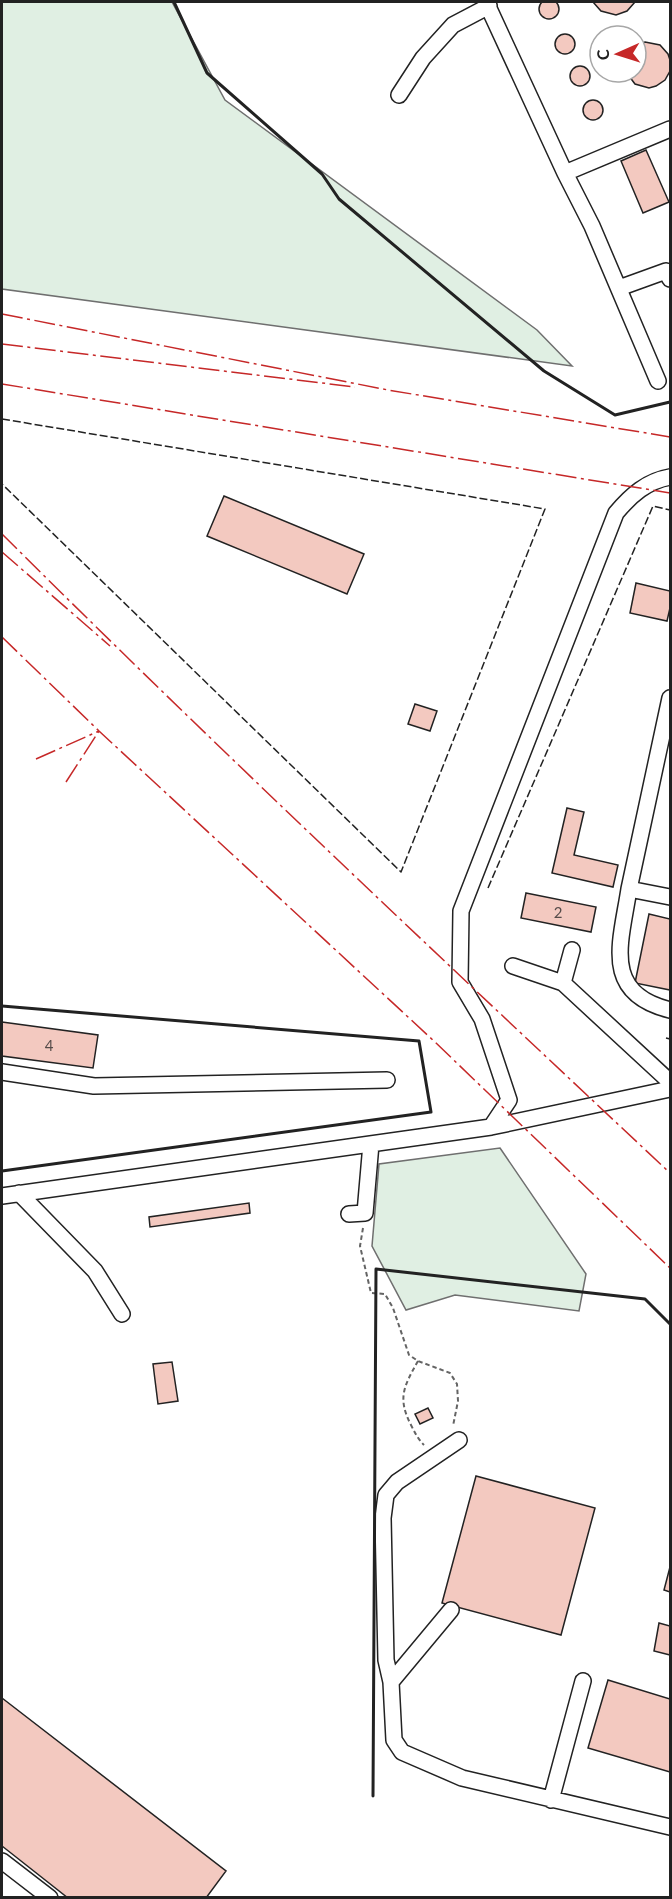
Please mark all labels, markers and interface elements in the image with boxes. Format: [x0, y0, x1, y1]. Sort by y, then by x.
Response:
north arrow [588, 24, 648, 84]
text: С [593, 49, 612, 61]
house number: 2 [554, 903, 562, 921]
house number: 4 [45, 1036, 54, 1054]

